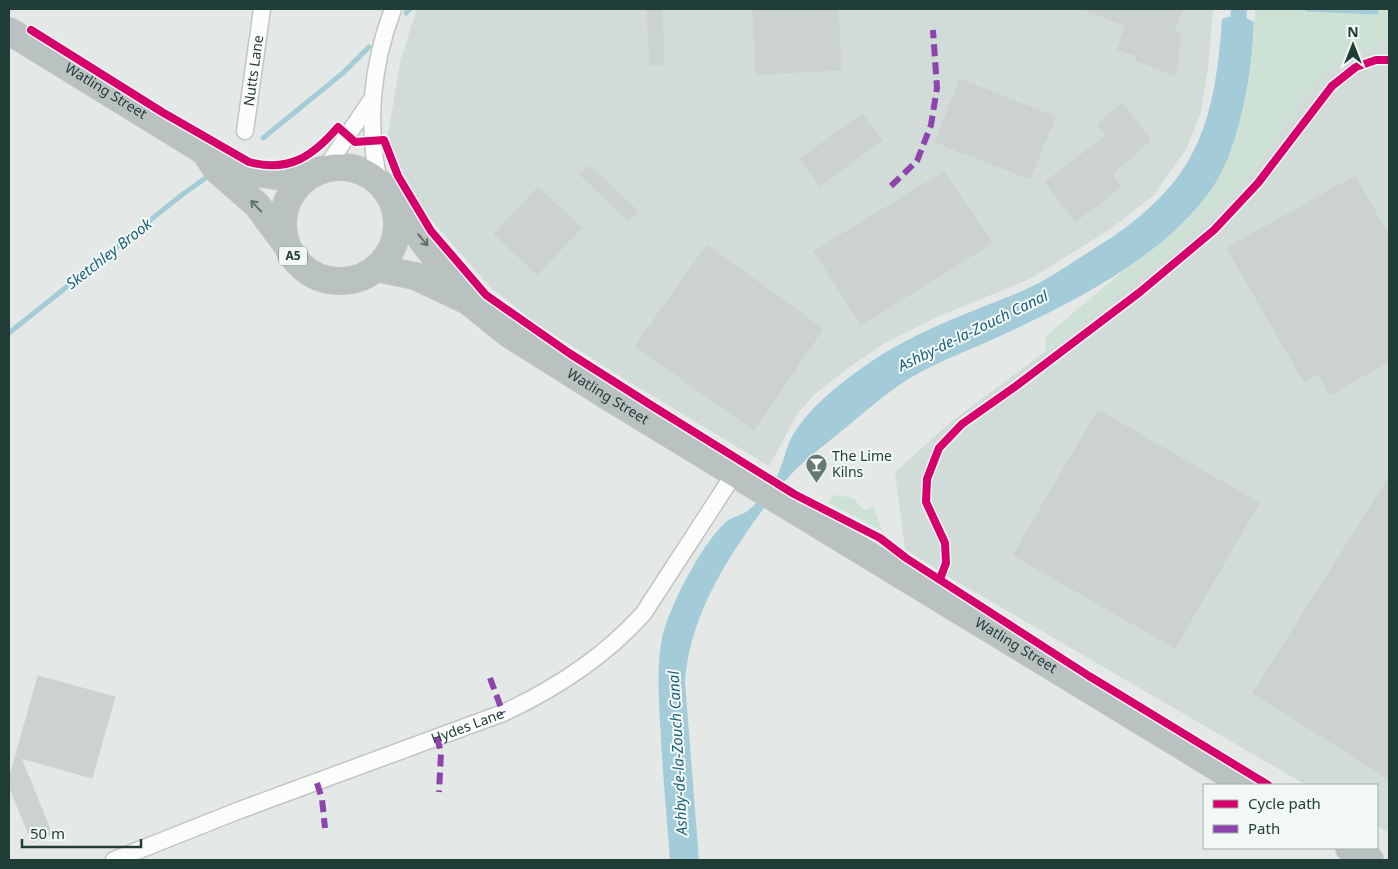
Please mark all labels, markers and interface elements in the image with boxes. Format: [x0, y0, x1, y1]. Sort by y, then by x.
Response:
north arrow [1328, 20, 1378, 70]
text: N [1347, 22, 1359, 41]
street label: Nutts Lane [239, 34, 267, 107]
street label: Watling Street [62, 58, 151, 123]
one-way arrow [250, 199, 262, 212]
water label: Sketchley Brook [61, 213, 156, 293]
one-way arrow [417, 234, 428, 247]
road number: A5 [279, 247, 307, 266]
water label: Ashby-de-la-Zouch Canal [893, 285, 1052, 376]
street label: Watling Street [564, 363, 653, 428]
place label: The Lime Kilns [832, 446, 892, 481]
bar icon: The Lime Kilns [804, 452, 828, 483]
street label: Watling Street [972, 612, 1061, 677]
water label: Ashby-de-la-Zouch Canal [663, 669, 691, 837]
street label: Hydes Lane [428, 704, 506, 748]
legend [1203, 784, 1378, 849]
text: Cycle path [1248, 793, 1321, 813]
scale bar [22, 816, 141, 848]
text: Path [1248, 818, 1280, 838]
text: 50 m [30, 823, 65, 843]

